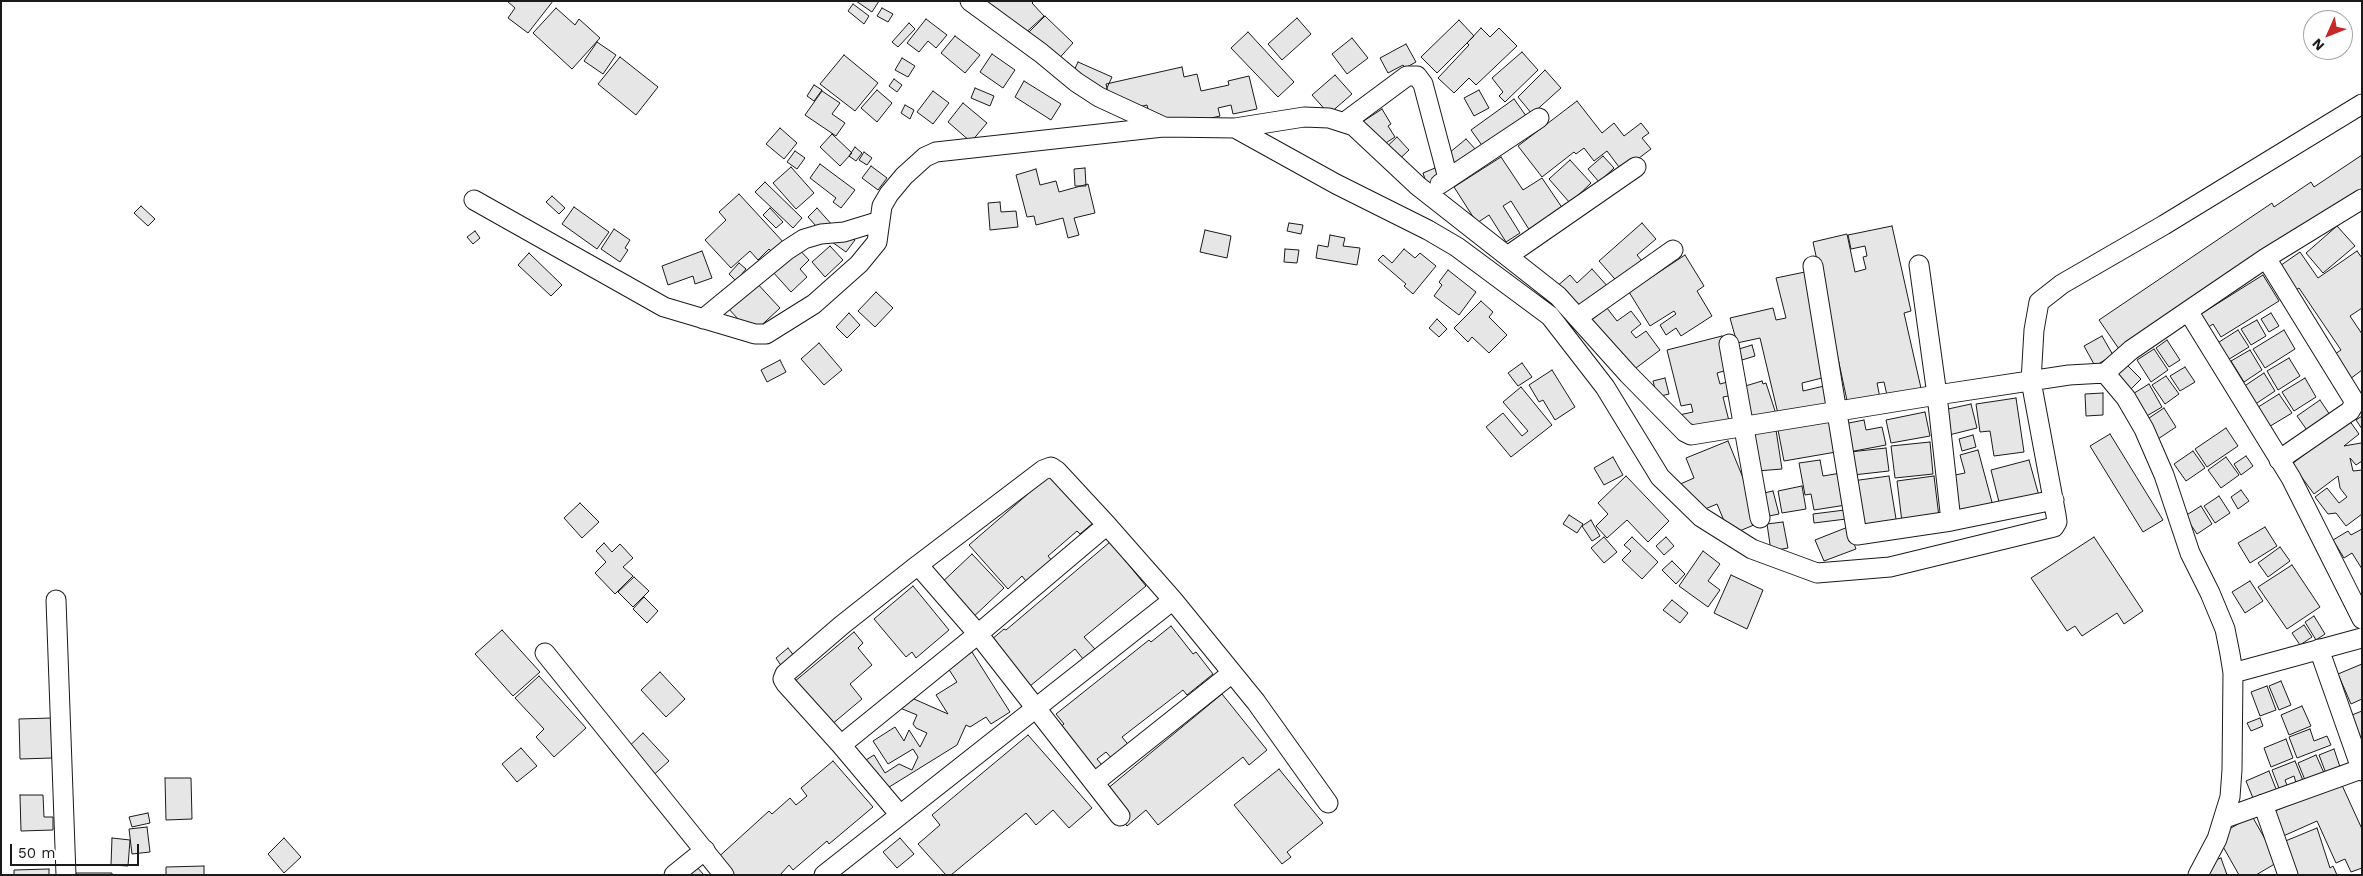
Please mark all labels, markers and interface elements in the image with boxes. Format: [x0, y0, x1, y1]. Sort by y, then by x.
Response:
north arrow [2303, 10, 2353, 60]
text: N [2309, 35, 2327, 54]
scale bar [12, 834, 141, 866]
text: 50 m [18, 844, 55, 862]

